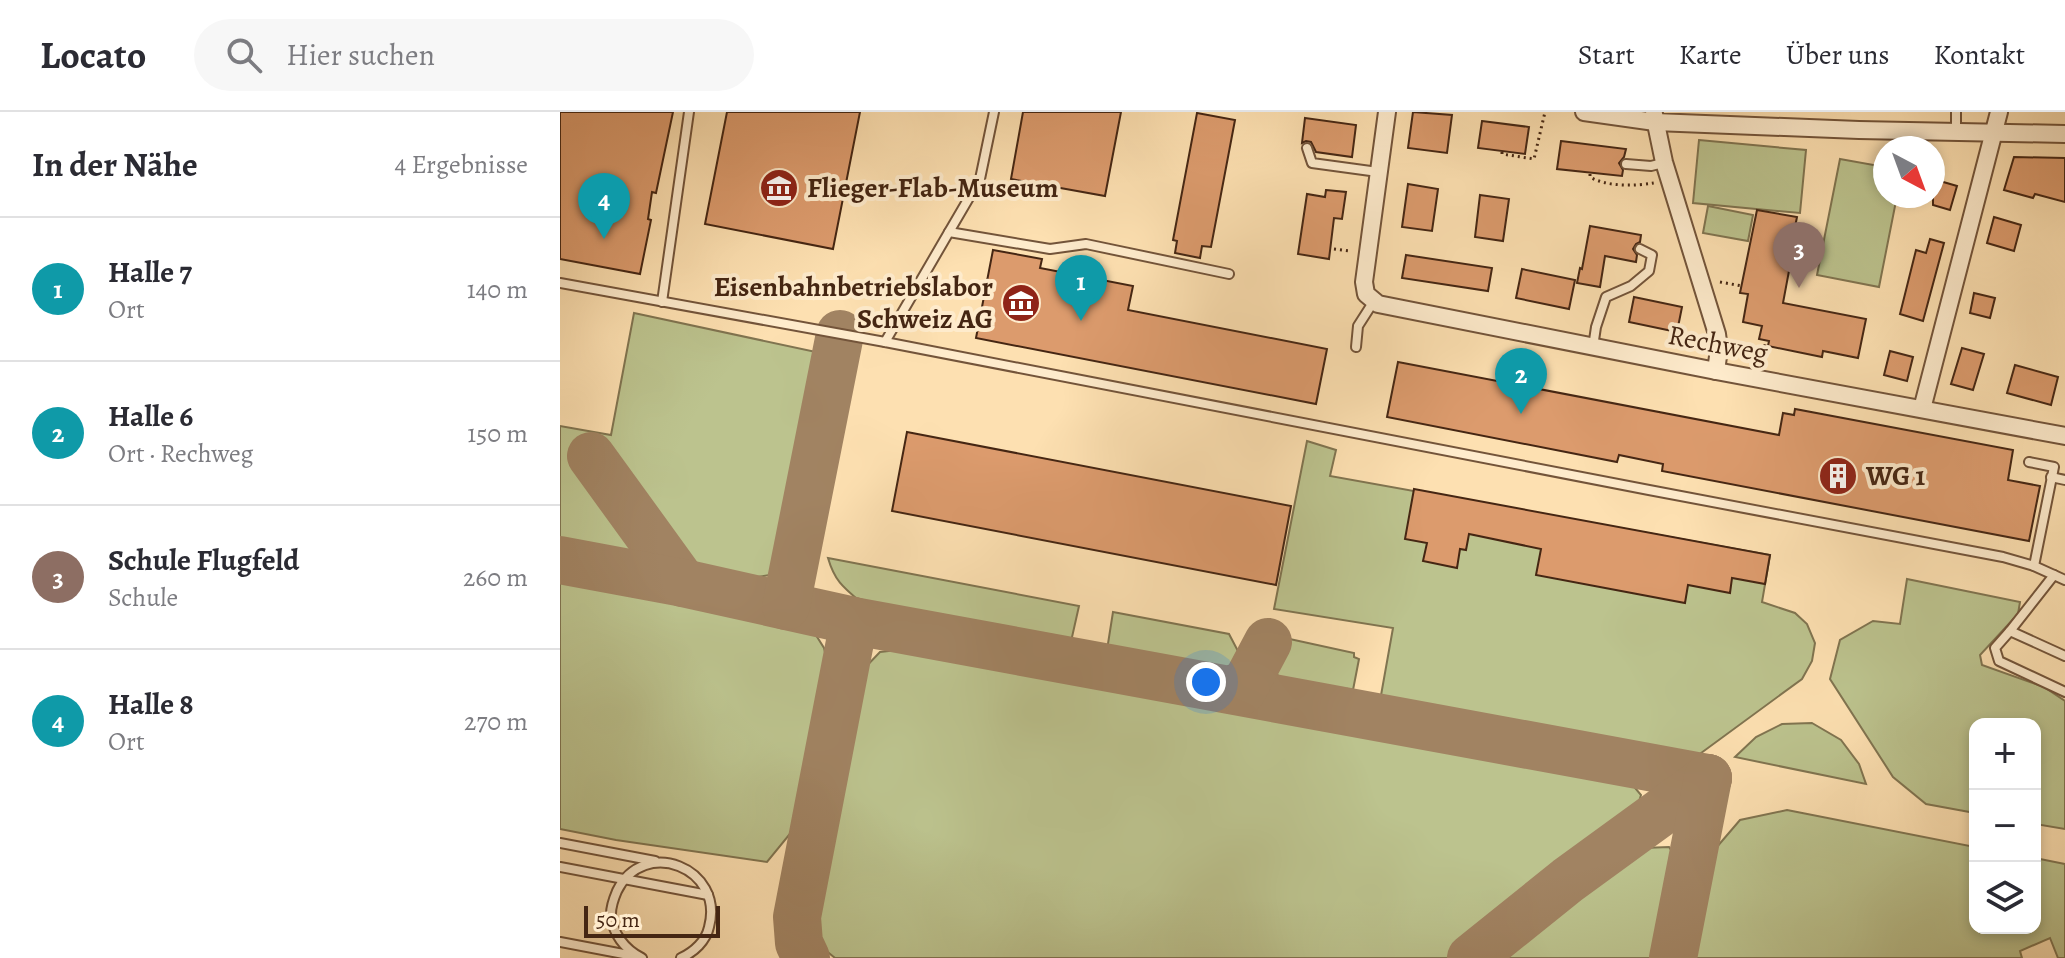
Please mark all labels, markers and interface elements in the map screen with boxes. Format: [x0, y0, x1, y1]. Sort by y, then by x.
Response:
search box [194, 19, 754, 91]
text: Locato [40, 29, 146, 81]
icon: search [222, 33, 266, 77]
text: Hier suchen [286, 35, 435, 75]
text: Start [1578, 36, 1635, 74]
text: Karte [1679, 36, 1742, 74]
text: Über uns [1786, 36, 1890, 74]
text: Kontakt [1934, 36, 2025, 74]
north arrow [1873, 136, 1945, 208]
text: In der Nähe [32, 141, 198, 188]
text: 4 Ergebnisse [395, 147, 528, 182]
museum icon: Flieger-Flab-Museum [758, 167, 800, 209]
place label: Flieger-Flab-Museum [807, 169, 1058, 207]
pin: 4 [578, 173, 630, 239]
pin: 3 [1773, 222, 1825, 288]
text: Halle 7 [108, 252, 192, 292]
pin: 1 [1055, 255, 1107, 321]
place label: Eisenbahnbetriebslabor Schweiz AG [714, 268, 993, 338]
text: 1 [53, 272, 63, 307]
text: 140 m [467, 272, 528, 307]
museum icon: Eisenbahnbetriebslabor Schweiz AG [1000, 282, 1042, 324]
text: Ort [108, 292, 145, 327]
street label: Rechweg [1665, 316, 1771, 372]
pin: 2 [1495, 348, 1547, 414]
text: Halle 6 [108, 396, 193, 436]
text: 2 [52, 416, 64, 451]
text: 150 m [467, 416, 528, 451]
text: Ort · Rechweg [108, 436, 253, 471]
building icon: WG 1 [1817, 455, 1859, 497]
place label: WG 1 [1865, 457, 1925, 495]
text: Schule Flugfeld [108, 540, 299, 580]
text: 3 [52, 560, 64, 595]
text: 260 m [463, 560, 528, 595]
text: Schule [108, 580, 178, 615]
your location [1186, 662, 1226, 702]
text: Halle 8 [108, 684, 194, 724]
text: 4 [52, 704, 64, 739]
text: 270 m [464, 704, 528, 739]
map controls [1969, 718, 2041, 934]
button: + [1969, 718, 2041, 790]
text: Ort [108, 724, 145, 759]
button: − [1969, 790, 2041, 862]
button: layers [1969, 862, 2041, 934]
scale bar [584, 902, 720, 938]
text: 50 m [596, 905, 640, 935]

